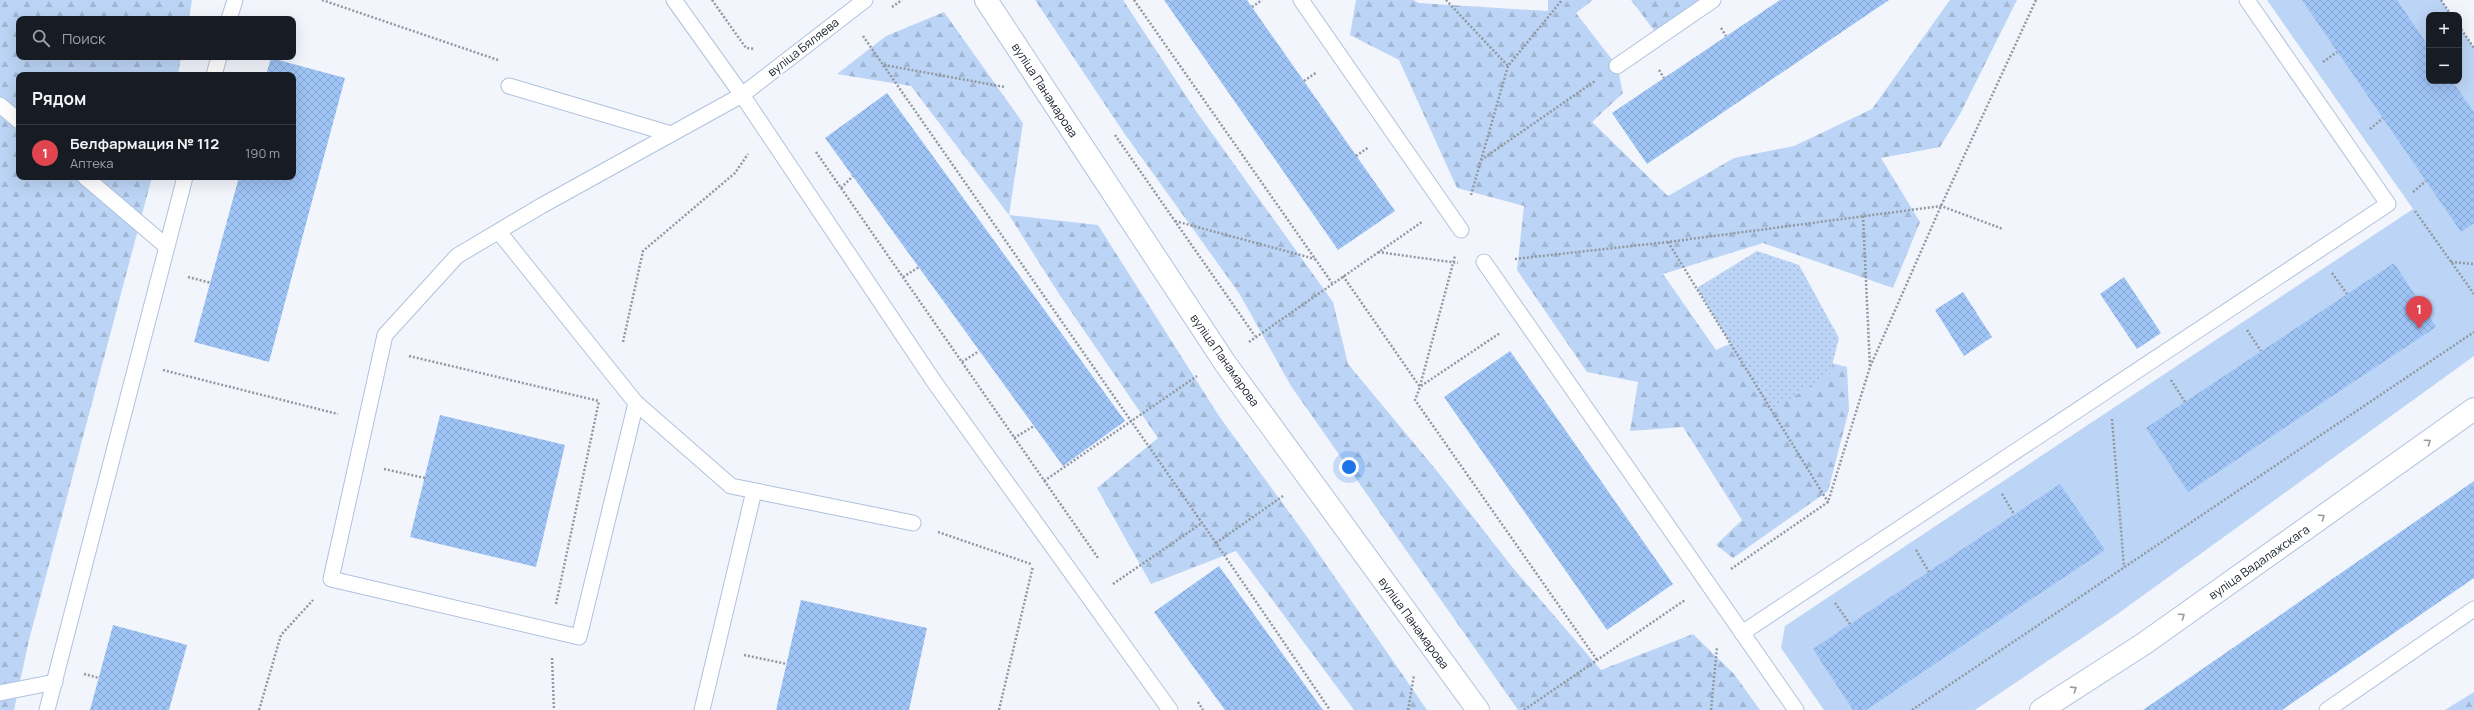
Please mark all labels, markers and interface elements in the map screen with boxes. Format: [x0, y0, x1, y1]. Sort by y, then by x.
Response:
map controls [2426, 12, 2462, 84]
button: + [2426, 12, 2462, 48]
street label: вуліца Бяляева [764, 14, 842, 80]
search box [16, 16, 296, 60]
icon: search [30, 27, 52, 49]
text: Поиск [62, 28, 106, 49]
street label: вуліца Панамарова [1008, 39, 1082, 141]
button: − [2426, 48, 2462, 84]
text: Рядом [32, 87, 86, 110]
text: Белфармация № 112 [70, 133, 219, 154]
text: 1 [42, 144, 48, 162]
text: 190 m [245, 144, 280, 162]
text: Аптека [70, 154, 114, 172]
pin: 1 [2406, 296, 2432, 329]
street label: вуліца Панамарова [1187, 310, 1263, 410]
one-way arrow [2424, 440, 2431, 447]
your location [1339, 457, 1359, 477]
one-way arrow [2318, 515, 2325, 522]
street label: вуліца Вадалажскага [2205, 521, 2313, 603]
street label: вуліца Панамарова [1375, 574, 1453, 672]
one-way arrow [2178, 613, 2185, 621]
one-way arrow [2070, 686, 2077, 693]

